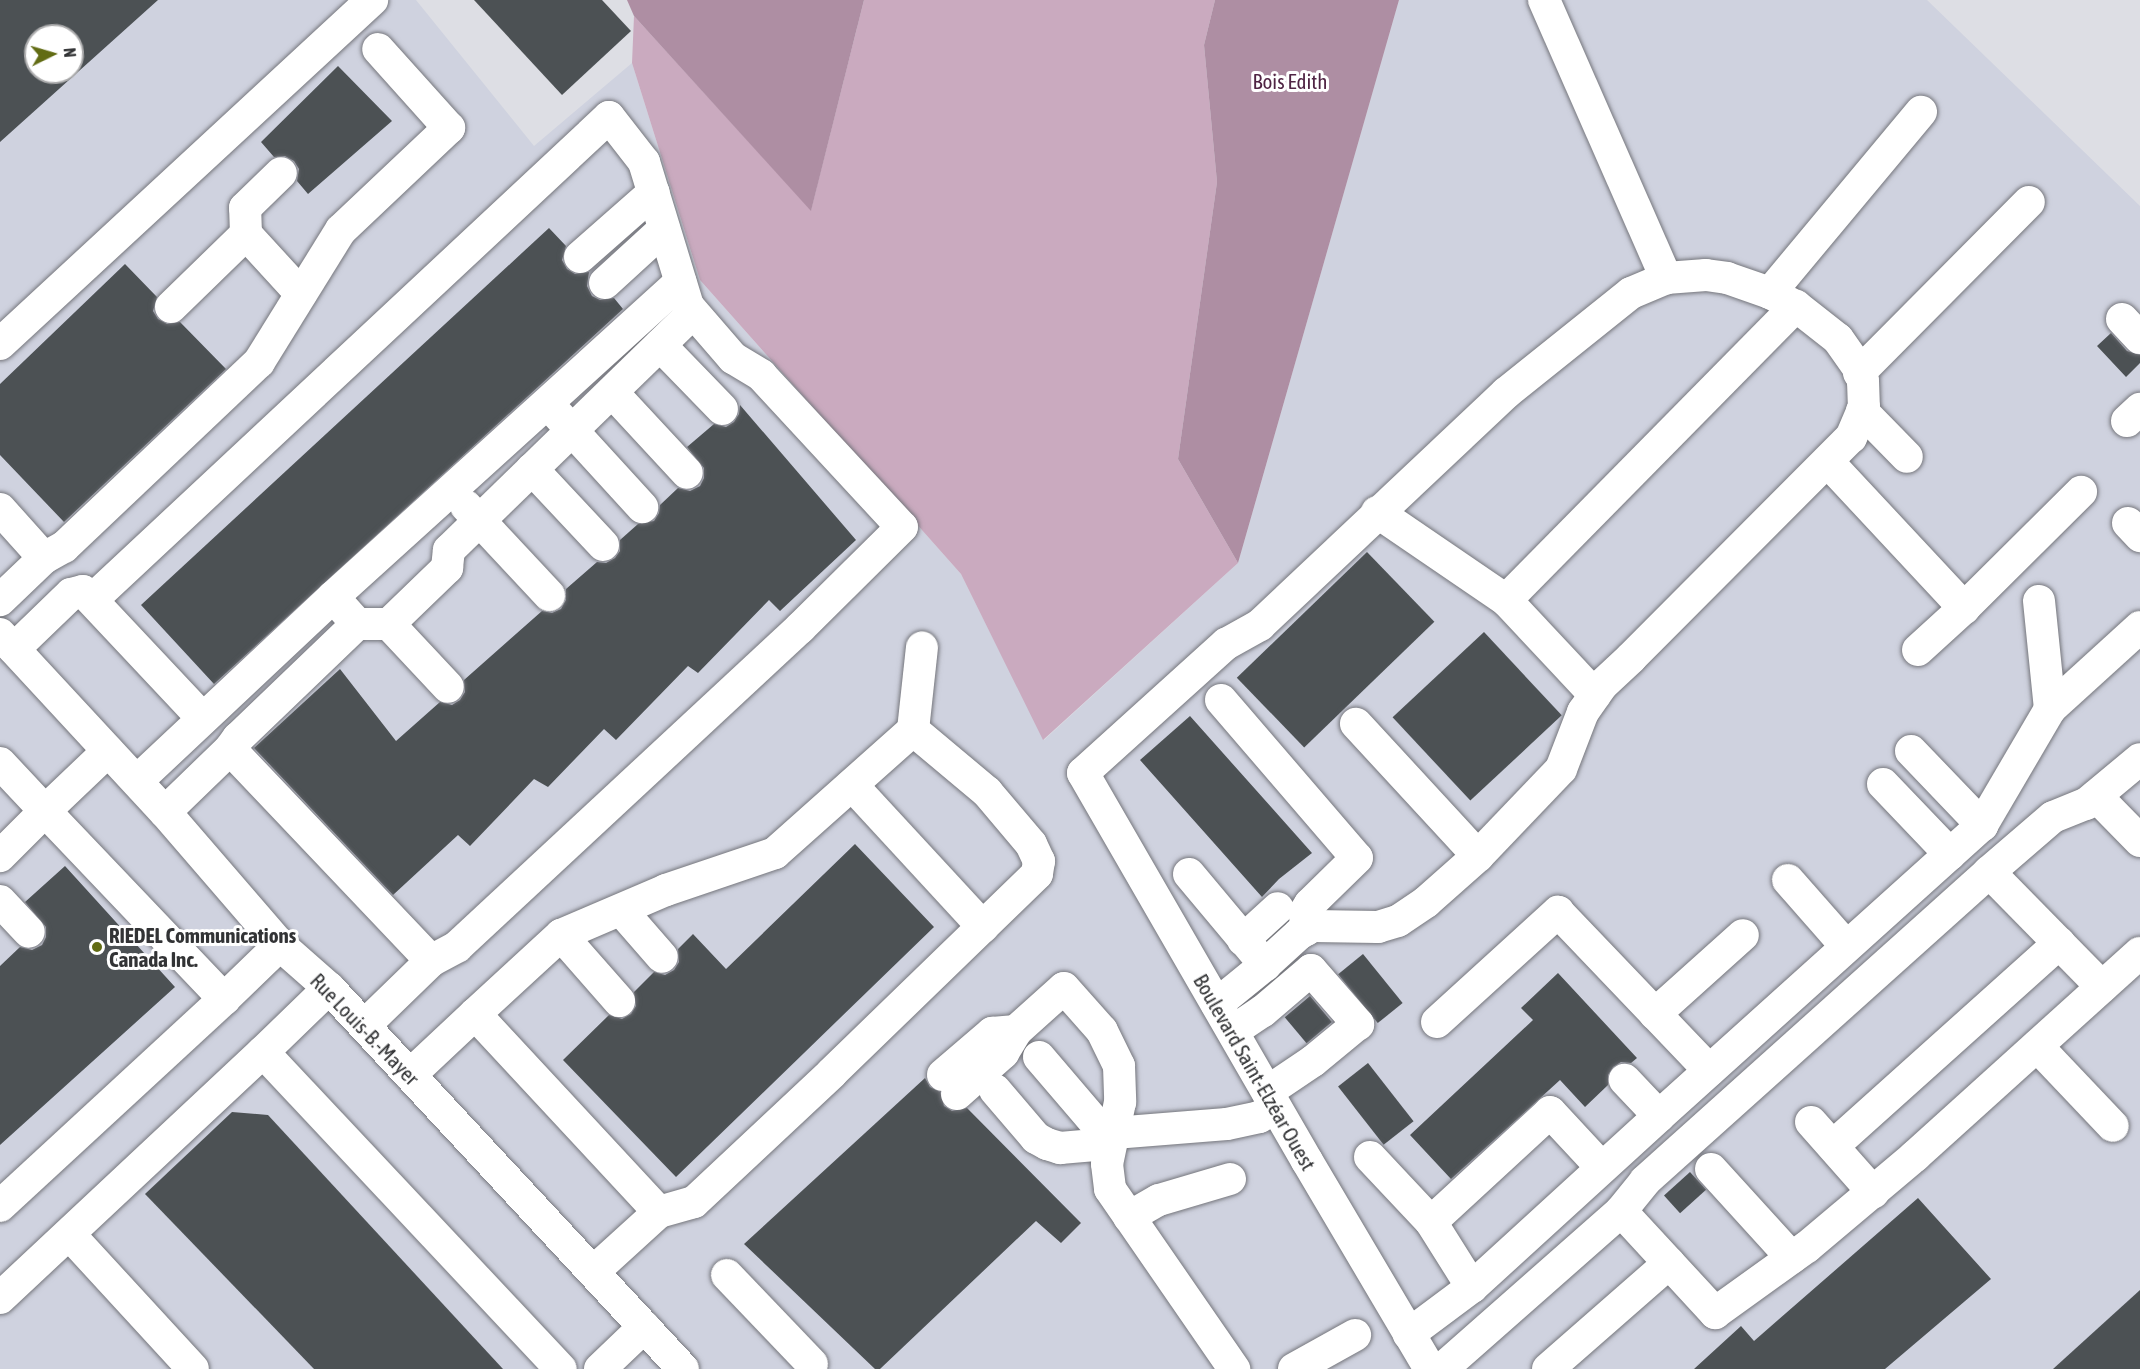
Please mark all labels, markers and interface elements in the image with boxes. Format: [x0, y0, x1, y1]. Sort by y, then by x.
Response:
north arrow [24, 24, 84, 84]
text: N [61, 47, 79, 58]
park label: Bois Edith [1253, 68, 1327, 94]
place label: RIEDEL Communications Canada Inc. [109, 922, 296, 972]
marker: RIEDEL Communications Canada Inc. [90, 940, 104, 954]
street label: Rue Louis-B.-Mayer [305, 968, 425, 1090]
street label: Boulevard Saint-Elzéar Ouest [1188, 969, 1322, 1175]

